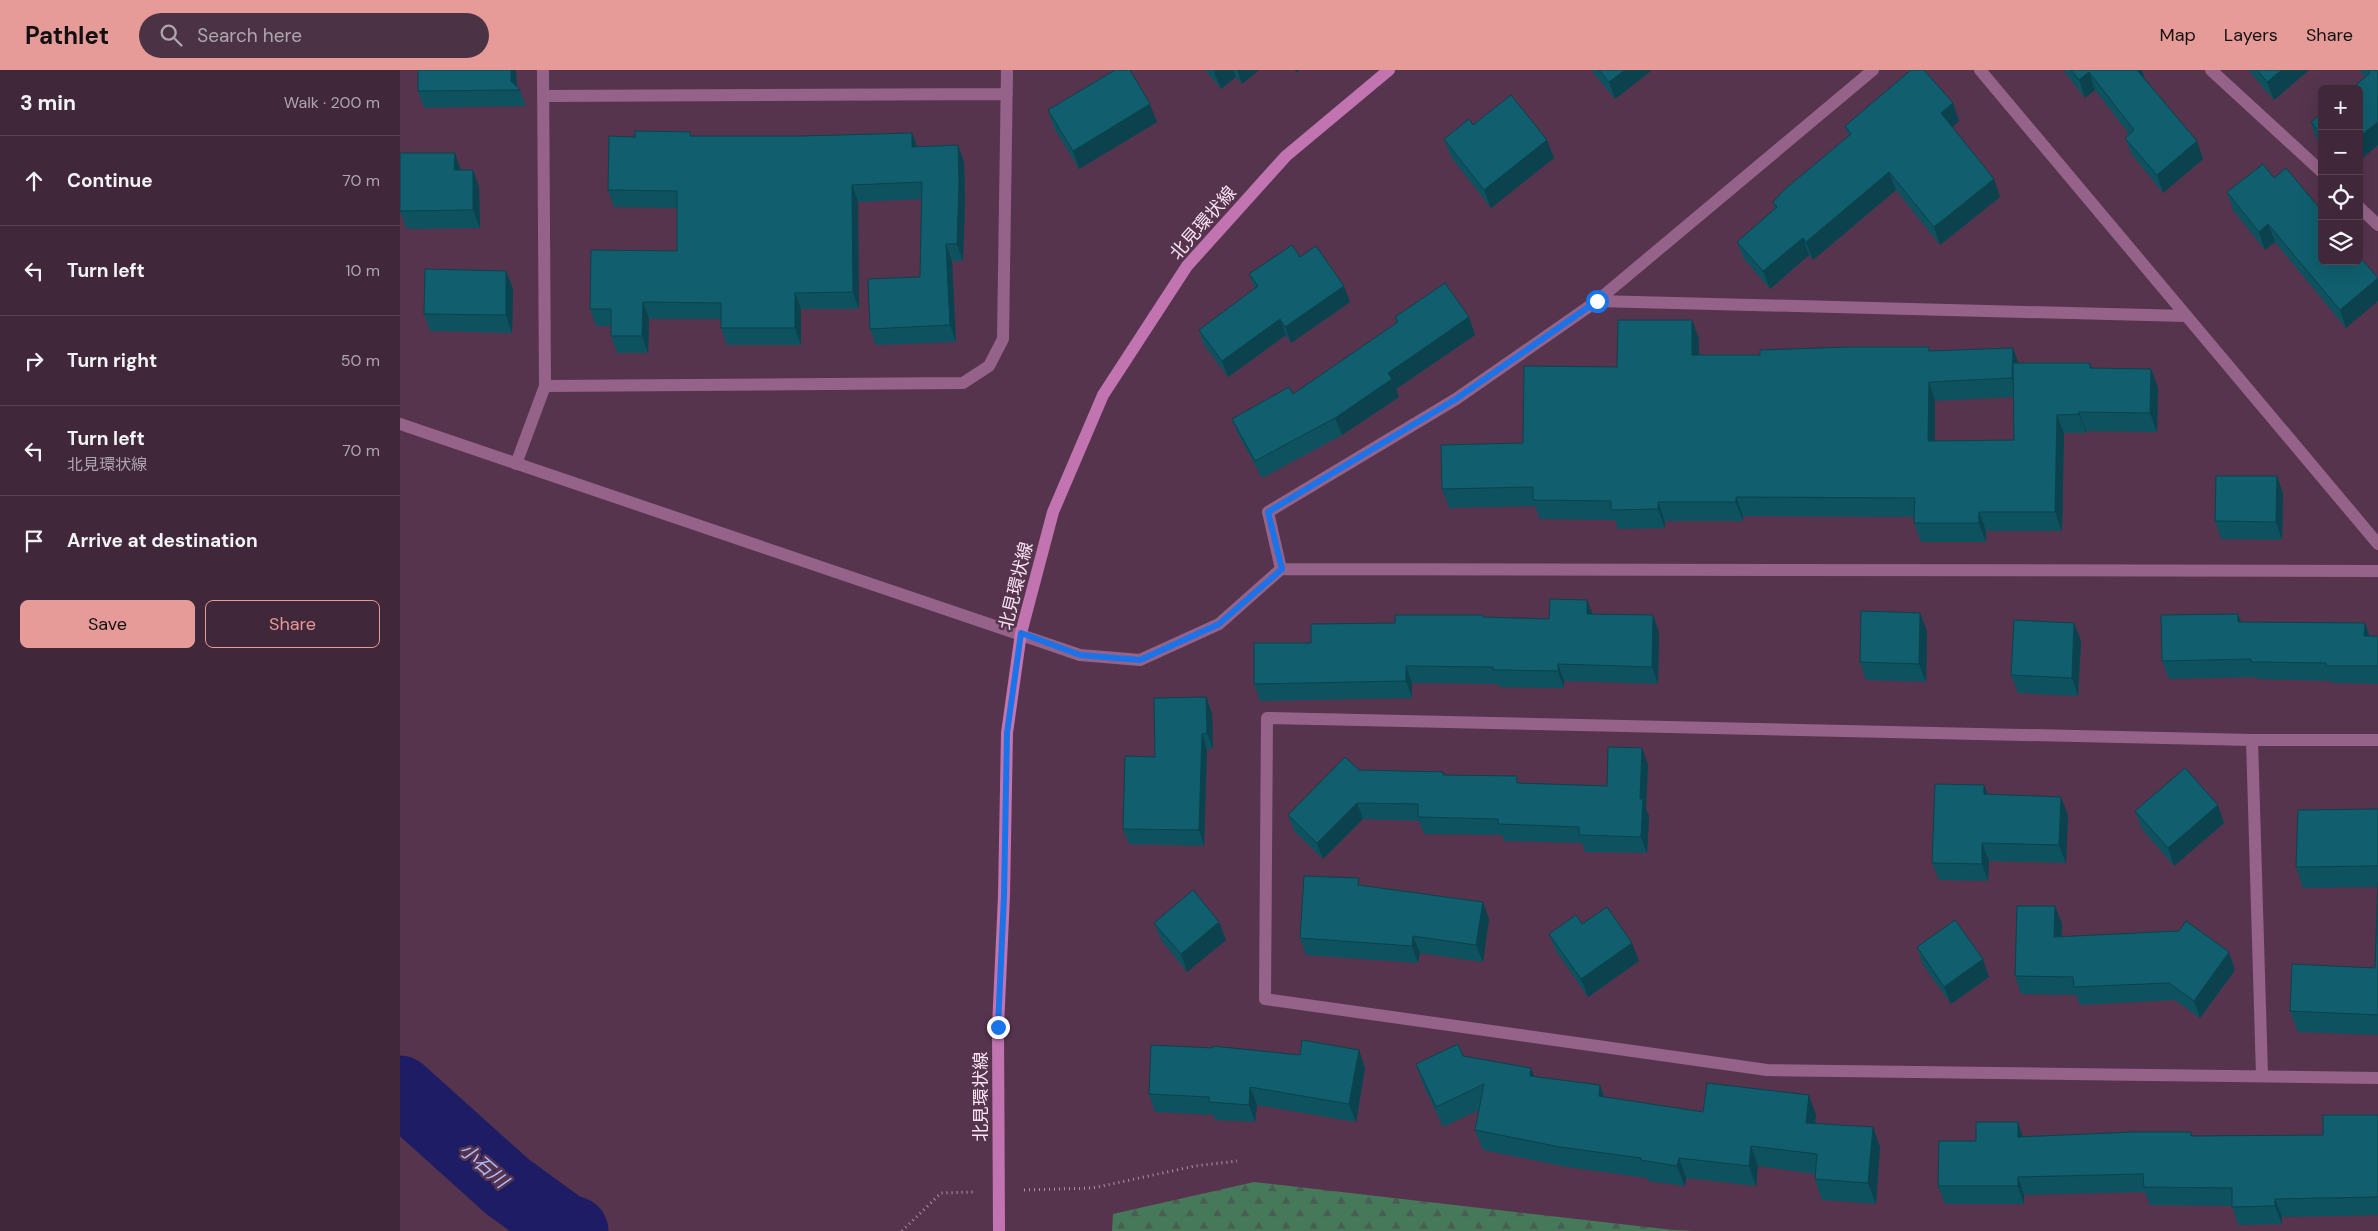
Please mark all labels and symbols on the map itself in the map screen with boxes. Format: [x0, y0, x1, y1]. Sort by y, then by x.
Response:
street label: 北見環状線 [1164, 181, 1242, 265]
route start [1586, 290, 1609, 313]
street label: 北見環状線 [993, 539, 1039, 633]
route end [987, 1016, 1010, 1039]
street label: 北見環状線 [969, 1052, 993, 1142]
water label: 小石川 [454, 1137, 515, 1195]

